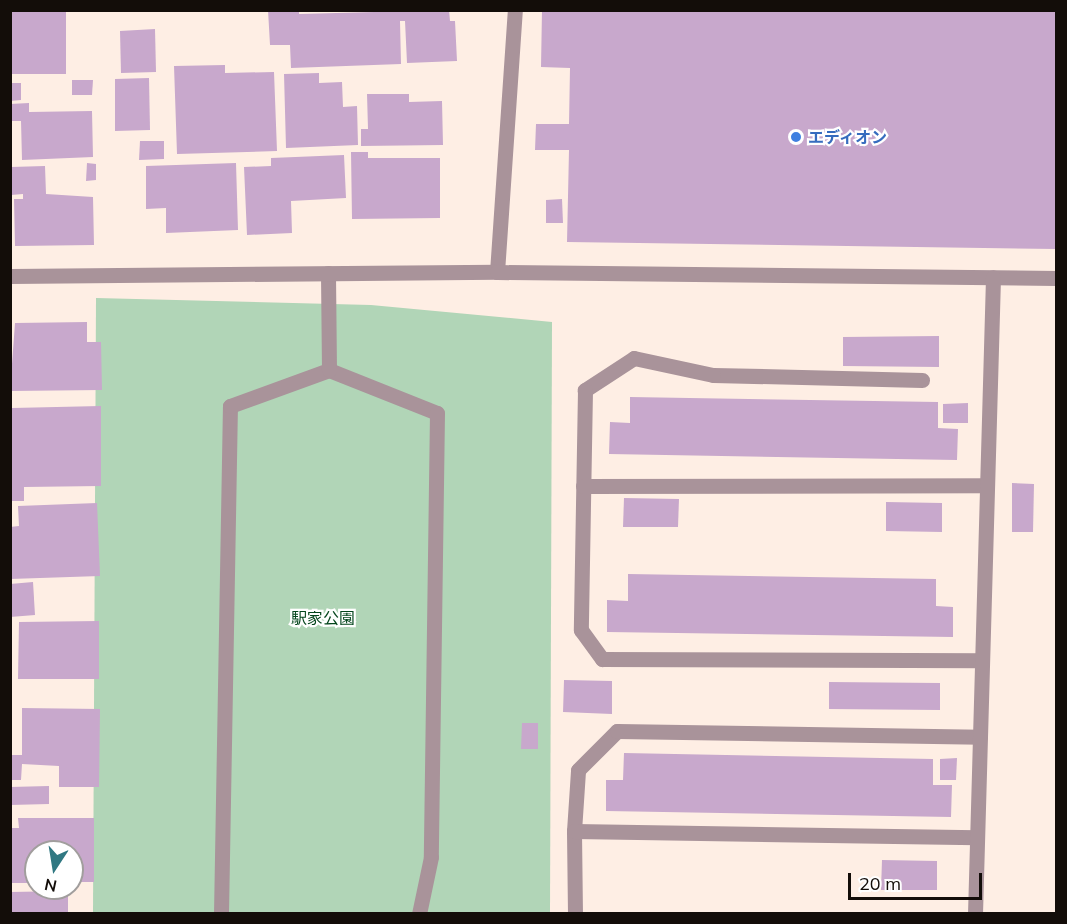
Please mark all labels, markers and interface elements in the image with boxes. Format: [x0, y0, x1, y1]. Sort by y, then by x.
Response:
place label: エディオン [808, 127, 888, 147]
marker: エディオン [789, 130, 803, 144]
park label: 駅家公園 [291, 608, 355, 628]
north arrow [24, 840, 84, 900]
scale bar [851, 861, 984, 899]
text: 20 m [859, 872, 901, 895]
text: N [43, 875, 59, 897]

